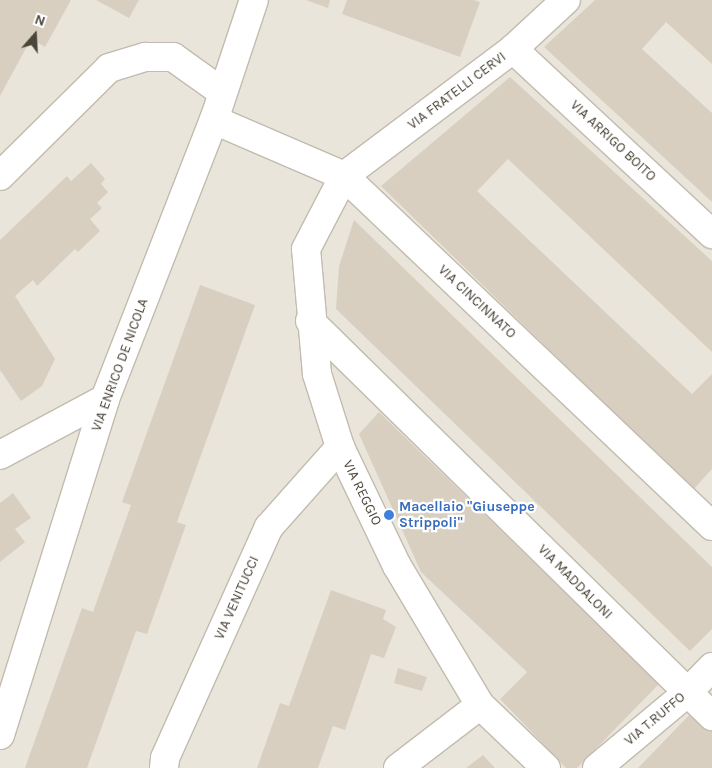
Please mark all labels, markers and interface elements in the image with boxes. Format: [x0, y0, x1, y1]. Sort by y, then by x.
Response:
north arrow [10, 10, 60, 60]
text: N [33, 11, 48, 30]
street label: VIA FRATELLI CERVI [405, 49, 509, 133]
street label: VIA ARRIGO BOITO [567, 97, 659, 185]
street label: VIA CINCINNATO [435, 262, 519, 342]
street label: VIA ENRICO DE NICOLA [88, 296, 152, 434]
street label: VIA REGGIO [339, 458, 385, 528]
place label: Macellaio "Giuseppe Strippoli" [399, 499, 535, 532]
marker: Macellaio "Giuseppe Strippoli" [383, 509, 395, 521]
street label: VIA MADDALONI [534, 541, 616, 623]
street label: VIA VENITUCCI [211, 554, 263, 642]
street label: VIA T.RUFFO [621, 689, 689, 749]

